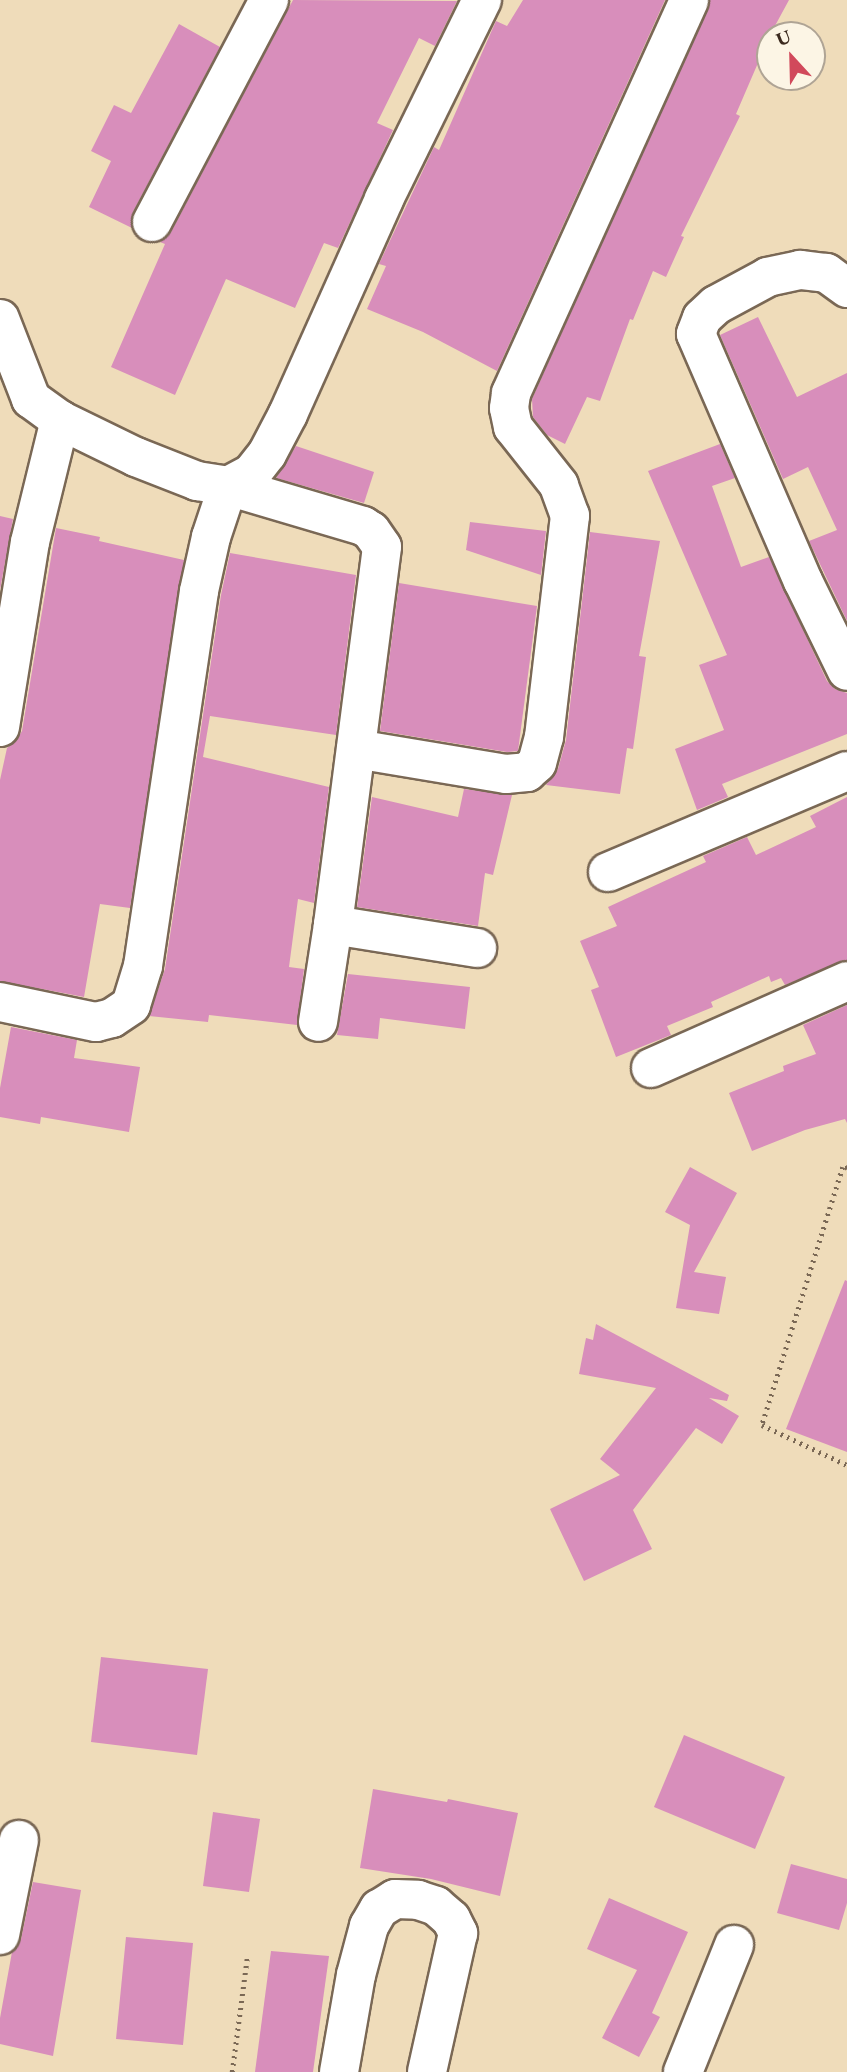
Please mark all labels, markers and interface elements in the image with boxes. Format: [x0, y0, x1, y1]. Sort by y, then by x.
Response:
north arrow [756, 21, 826, 91]
text: U [772, 24, 795, 52]

